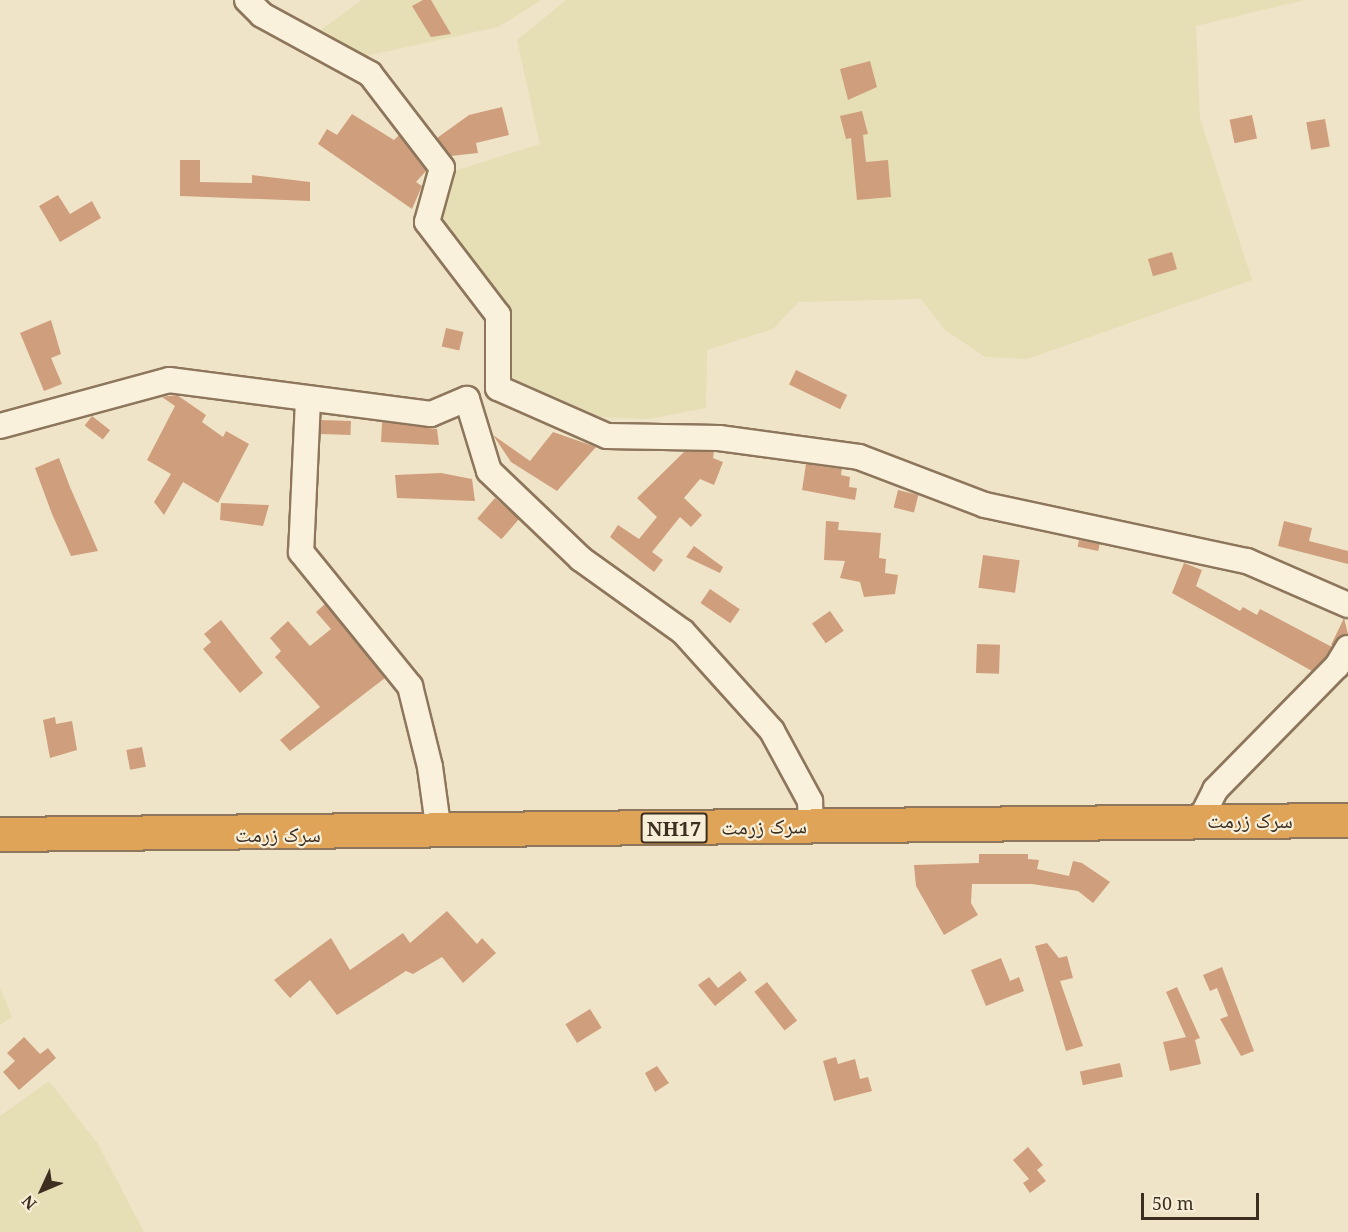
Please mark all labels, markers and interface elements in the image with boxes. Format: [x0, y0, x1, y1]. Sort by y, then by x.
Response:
street label: سرک زرمت [1207, 807, 1293, 833]
road number: NH17 [640, 811, 708, 845]
street label: سرک زرمت [721, 813, 807, 839]
street label: سرک زرمت [235, 821, 321, 847]
north arrow [12, 1160, 72, 1220]
scale bar [1144, 1181, 1262, 1219]
text: N [17, 1190, 41, 1215]
text: 50 m [1152, 1191, 1194, 1215]

